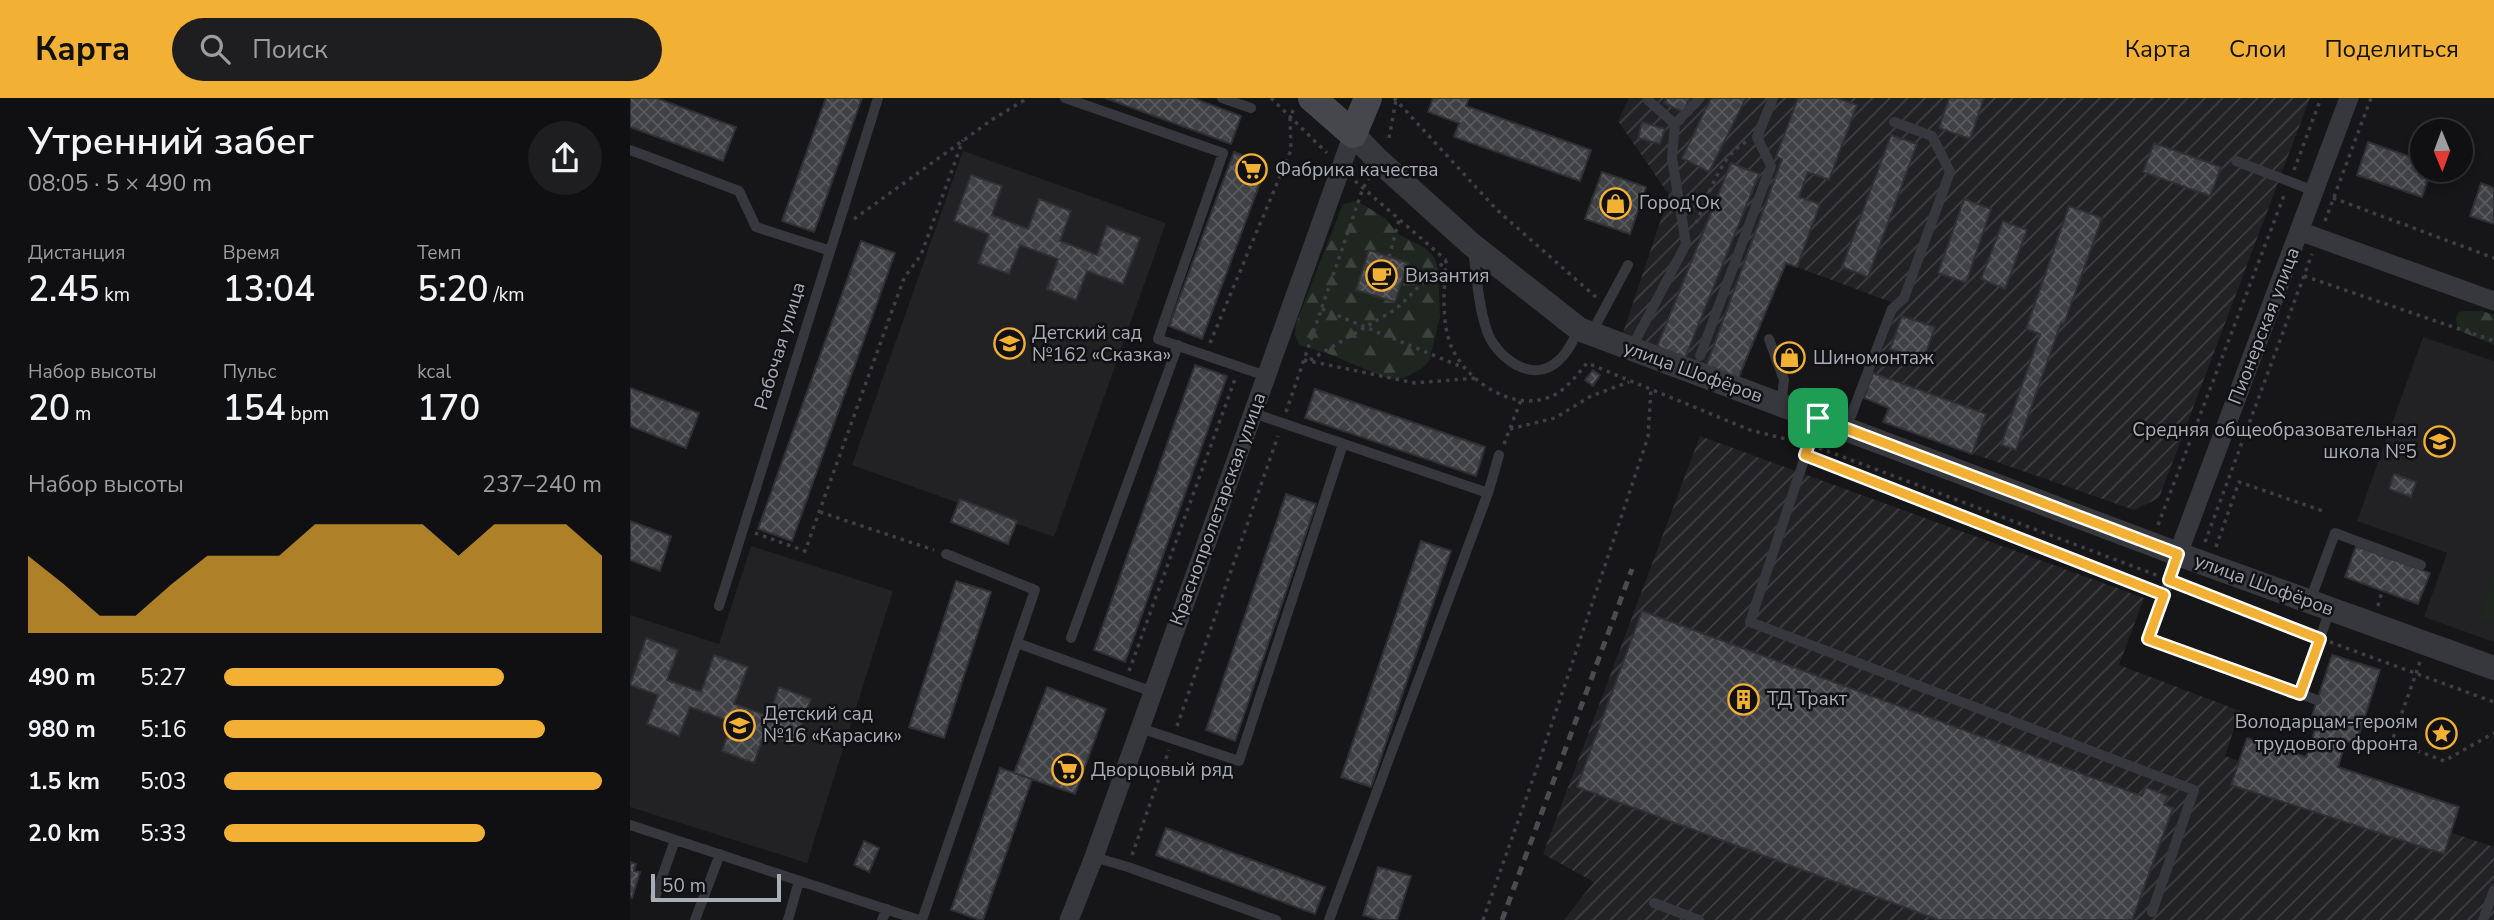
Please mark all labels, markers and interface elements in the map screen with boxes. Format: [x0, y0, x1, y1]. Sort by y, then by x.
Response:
search box [172, 18, 662, 81]
text: Карта [35, 27, 130, 72]
icon: search [196, 30, 234, 68]
text: Поиск [252, 32, 328, 67]
text: Карта [2125, 33, 2191, 65]
text: Слои [2229, 33, 2286, 65]
text: Поделиться [2324, 33, 2459, 65]
text: Утренний забег [28, 116, 314, 167]
north arrow [2410, 119, 2473, 182]
map controls [2410, 119, 2473, 182]
button: share [528, 121, 602, 195]
supermarket icon: Фабрика качества [1235, 153, 1269, 187]
place label: Фабрика качества [1275, 157, 1439, 183]
text: 08:05 · 5 × 490 m [28, 168, 212, 199]
shop icon: Город'Ок [1599, 186, 1633, 220]
place label: Город'Ок [1639, 190, 1720, 216]
text: Дистанция [28, 240, 125, 266]
text: Время [223, 240, 280, 266]
text: Темп [417, 240, 461, 266]
street label: Пионерская улица [2222, 244, 2306, 408]
cafe icon: Византия [1365, 259, 1399, 293]
place label: Византия [1405, 263, 1490, 289]
text: 2.45 [28, 266, 99, 313]
text: 13:04 [223, 266, 315, 313]
text: 5:20 [417, 266, 489, 313]
street label: Рабочая улица [748, 279, 812, 413]
text: km [99, 282, 130, 308]
text: /km [489, 282, 525, 308]
place label: Детский сад №162 «Сказка» [1032, 320, 1171, 368]
school or university icon: Детский сад №162 «Сказка» [992, 327, 1026, 361]
street label: улица Шофёров [1620, 335, 1766, 409]
shop icon: Шиномонтаж [1773, 341, 1807, 375]
place label: Шиномонтаж [1813, 345, 1934, 371]
text: Набор высоты [28, 359, 157, 385]
text: Пульс [223, 359, 277, 385]
text: kcal [417, 359, 451, 385]
text: 20 [28, 385, 70, 432]
text: 154 [223, 385, 286, 432]
text: 170 [417, 385, 480, 432]
pin [1788, 388, 1848, 448]
street label: Краснопролетарская улица [1164, 389, 1272, 629]
icon: arrive [1799, 399, 1837, 437]
text: m [70, 401, 91, 427]
text: bpm [286, 401, 329, 427]
place label: Средняя общеобразовательная школа №5 [2132, 417, 2417, 465]
school or university icon: Средняя общеобразовательная школа №5 [2423, 424, 2457, 458]
text: Набор высоты [28, 469, 184, 500]
text: 237–240 m [482, 469, 602, 500]
street label: улица Шофёров [2191, 548, 2337, 622]
text: 490 m [28, 662, 96, 693]
text: 5:27 [140, 662, 187, 693]
building icon: ТД Тракт [1727, 682, 1761, 716]
place label: ТД Тракт [1767, 686, 1848, 712]
place label: Детский сад №16 «Карасик» [763, 701, 902, 749]
school or university icon: Детский сад №16 «Карасик» [723, 708, 757, 742]
place label: Володарцам-героям трудового фронта [2235, 709, 2418, 757]
text: 980 m [28, 714, 96, 745]
text: 5:16 [140, 714, 187, 745]
place icon: Володарцам-героям трудового фронта [2424, 716, 2458, 750]
supermarket icon: Дворцовый ряд [1051, 753, 1085, 787]
place label: Дворцовый ряд [1091, 757, 1233, 783]
text: 1.5 km [28, 766, 100, 797]
text: 5:03 [140, 766, 187, 797]
text: 2.0 km [28, 818, 100, 849]
text: 5:33 [140, 818, 187, 849]
scale bar [651, 871, 780, 903]
text: 50 m [662, 873, 706, 899]

